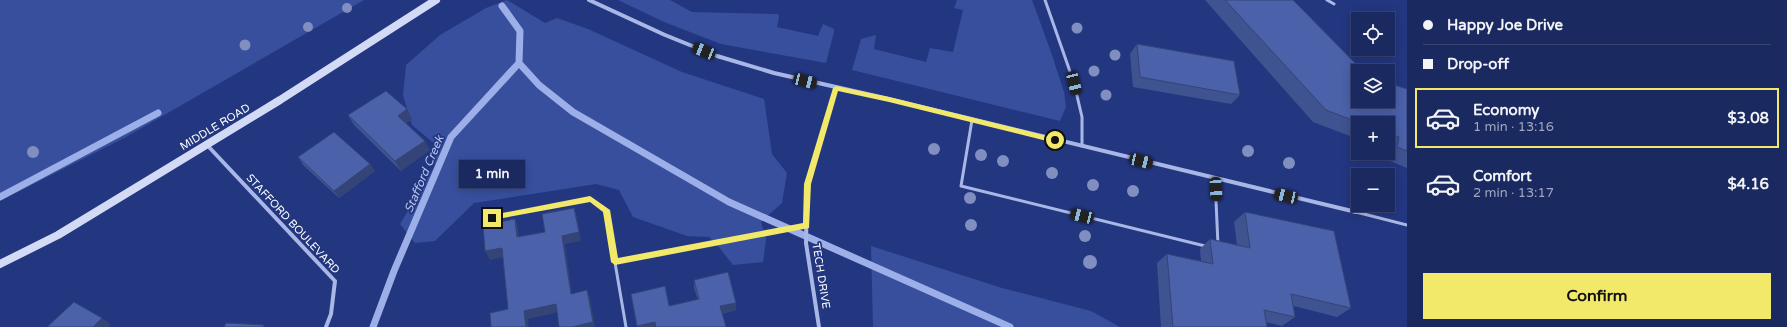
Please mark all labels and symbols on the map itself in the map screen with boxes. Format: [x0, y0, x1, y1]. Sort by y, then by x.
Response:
car [691, 41, 717, 61]
car [1065, 70, 1083, 96]
car [792, 72, 818, 90]
street label: MIDDLE ROAD [178, 101, 252, 153]
route start [1046, 131, 1064, 149]
water label: Stafford Creek [401, 132, 447, 215]
car [1128, 152, 1154, 170]
callout: 1 min [459, 160, 525, 188]
street label: STAFFORD BOULEVARD [243, 172, 343, 276]
car [1209, 177, 1223, 201]
car [1273, 187, 1299, 205]
car [1069, 207, 1095, 225]
route end [483, 209, 501, 227]
street label: TECH DRIVE [809, 242, 833, 310]

